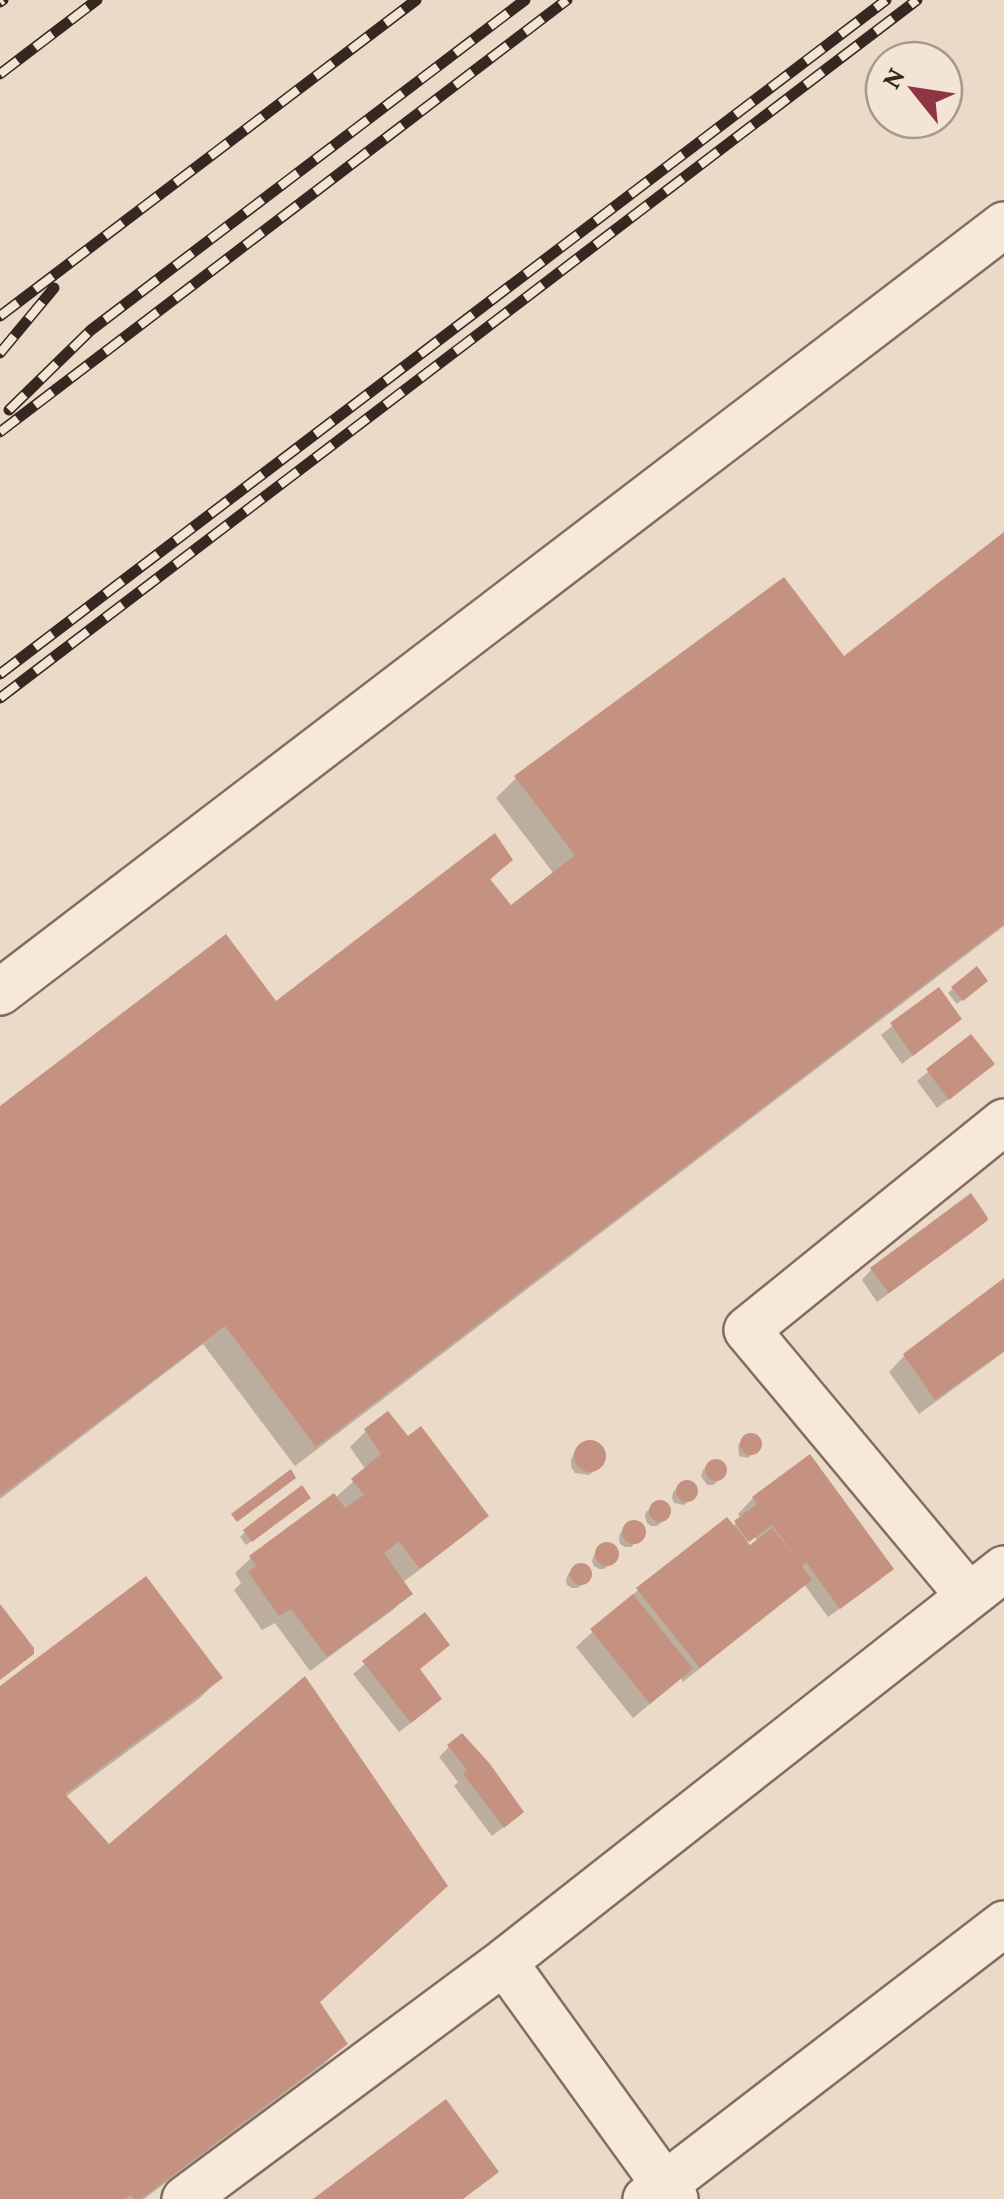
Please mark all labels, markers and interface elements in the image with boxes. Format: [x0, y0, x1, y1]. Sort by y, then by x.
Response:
north arrow [864, 40, 964, 140]
text: N [875, 62, 911, 94]

